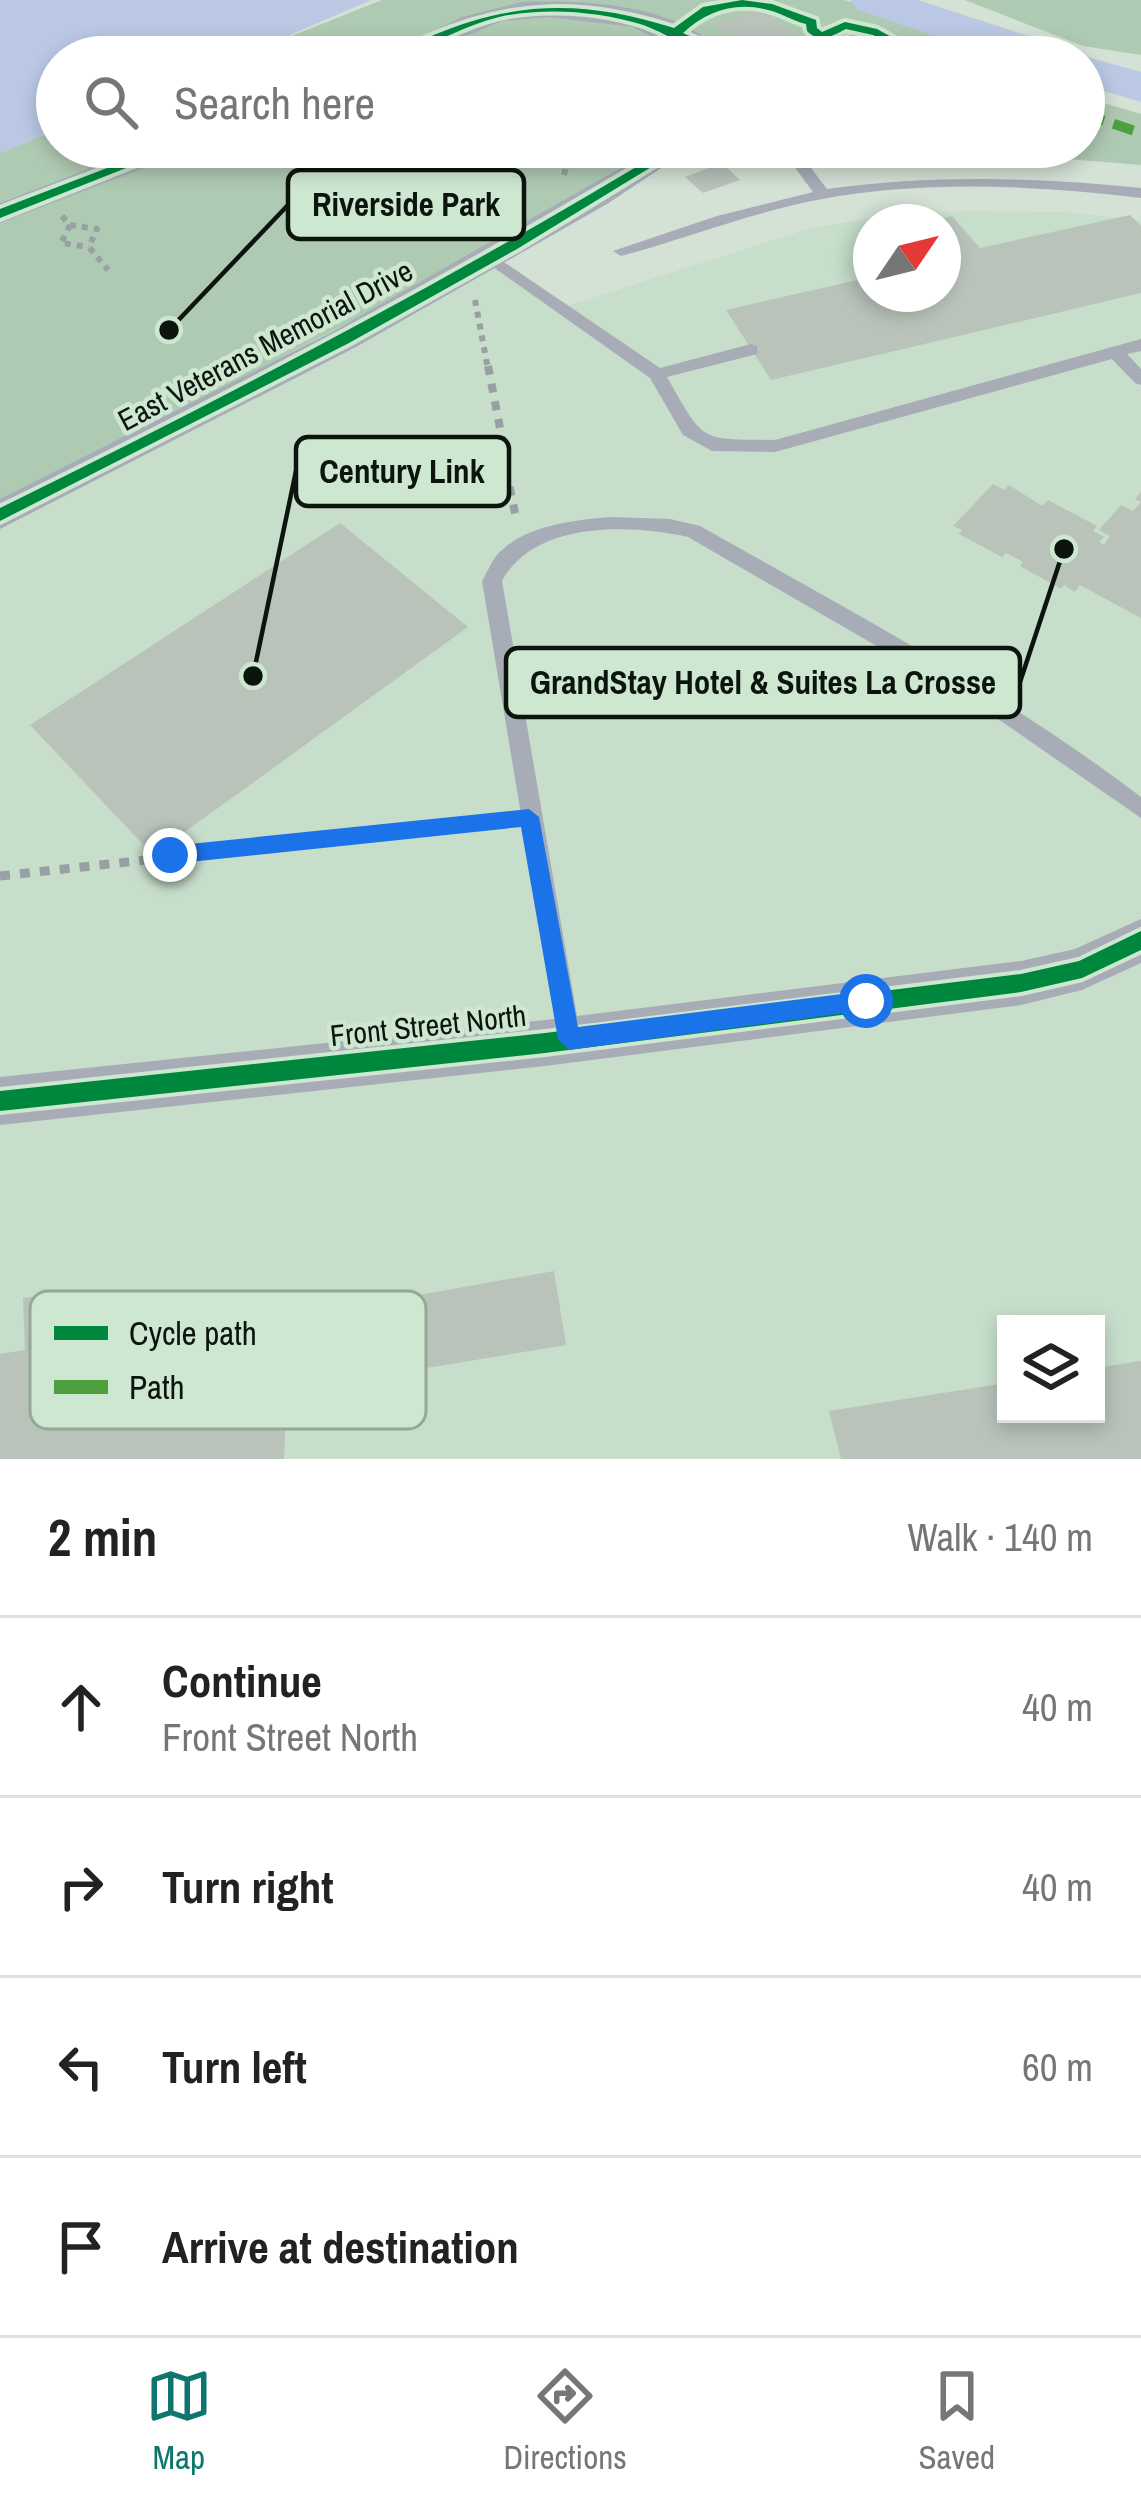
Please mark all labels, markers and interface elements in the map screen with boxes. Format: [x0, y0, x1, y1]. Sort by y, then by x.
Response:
search box [36, 36, 1105, 168]
icon: search [78, 69, 144, 135]
text: Search here [174, 72, 375, 133]
callout: Riverside Park [288, 170, 524, 239]
text: Riverside Park [312, 182, 501, 226]
north arrow [853, 204, 961, 312]
street label: East Veterans Memorial Drive [111, 250, 419, 440]
callout: Century Link [296, 437, 509, 506]
text: Century Link [319, 449, 486, 493]
callout: GrandStay Hotel & Suites La Crosse [506, 648, 1020, 717]
text: GrandStay Hotel & Suites La Crosse [530, 660, 996, 704]
route end [143, 828, 197, 882]
route start [839, 974, 893, 1028]
street label: Front Street North [328, 995, 528, 1055]
legend [30, 1291, 426, 1429]
text: Cycle path [129, 1311, 257, 1355]
map controls [997, 1315, 1105, 1423]
button: layers [997, 1315, 1105, 1423]
text: Path [129, 1365, 185, 1409]
text: 2 min [48, 1503, 157, 1572]
text: Walk · 140 m [908, 1511, 1093, 1563]
text: Continue [162, 1650, 322, 1711]
icon: ahead [48, 1674, 114, 1740]
text: 40 m [1022, 1681, 1093, 1733]
text: Front Street North [162, 1711, 418, 1763]
icon: right [48, 1854, 114, 1920]
text: Turn right [162, 1856, 334, 1917]
text: 40 m [1022, 1861, 1093, 1913]
icon: left [48, 2034, 114, 2100]
text: Turn left [162, 2036, 307, 2097]
text: 60 m [1022, 2041, 1093, 2093]
icon: arrive [48, 2214, 114, 2280]
text: Arrive at destination [162, 2216, 519, 2277]
tab: Map [146, 2363, 212, 2479]
tab: Directions [503, 2363, 627, 2479]
tab: Saved [918, 2363, 995, 2479]

